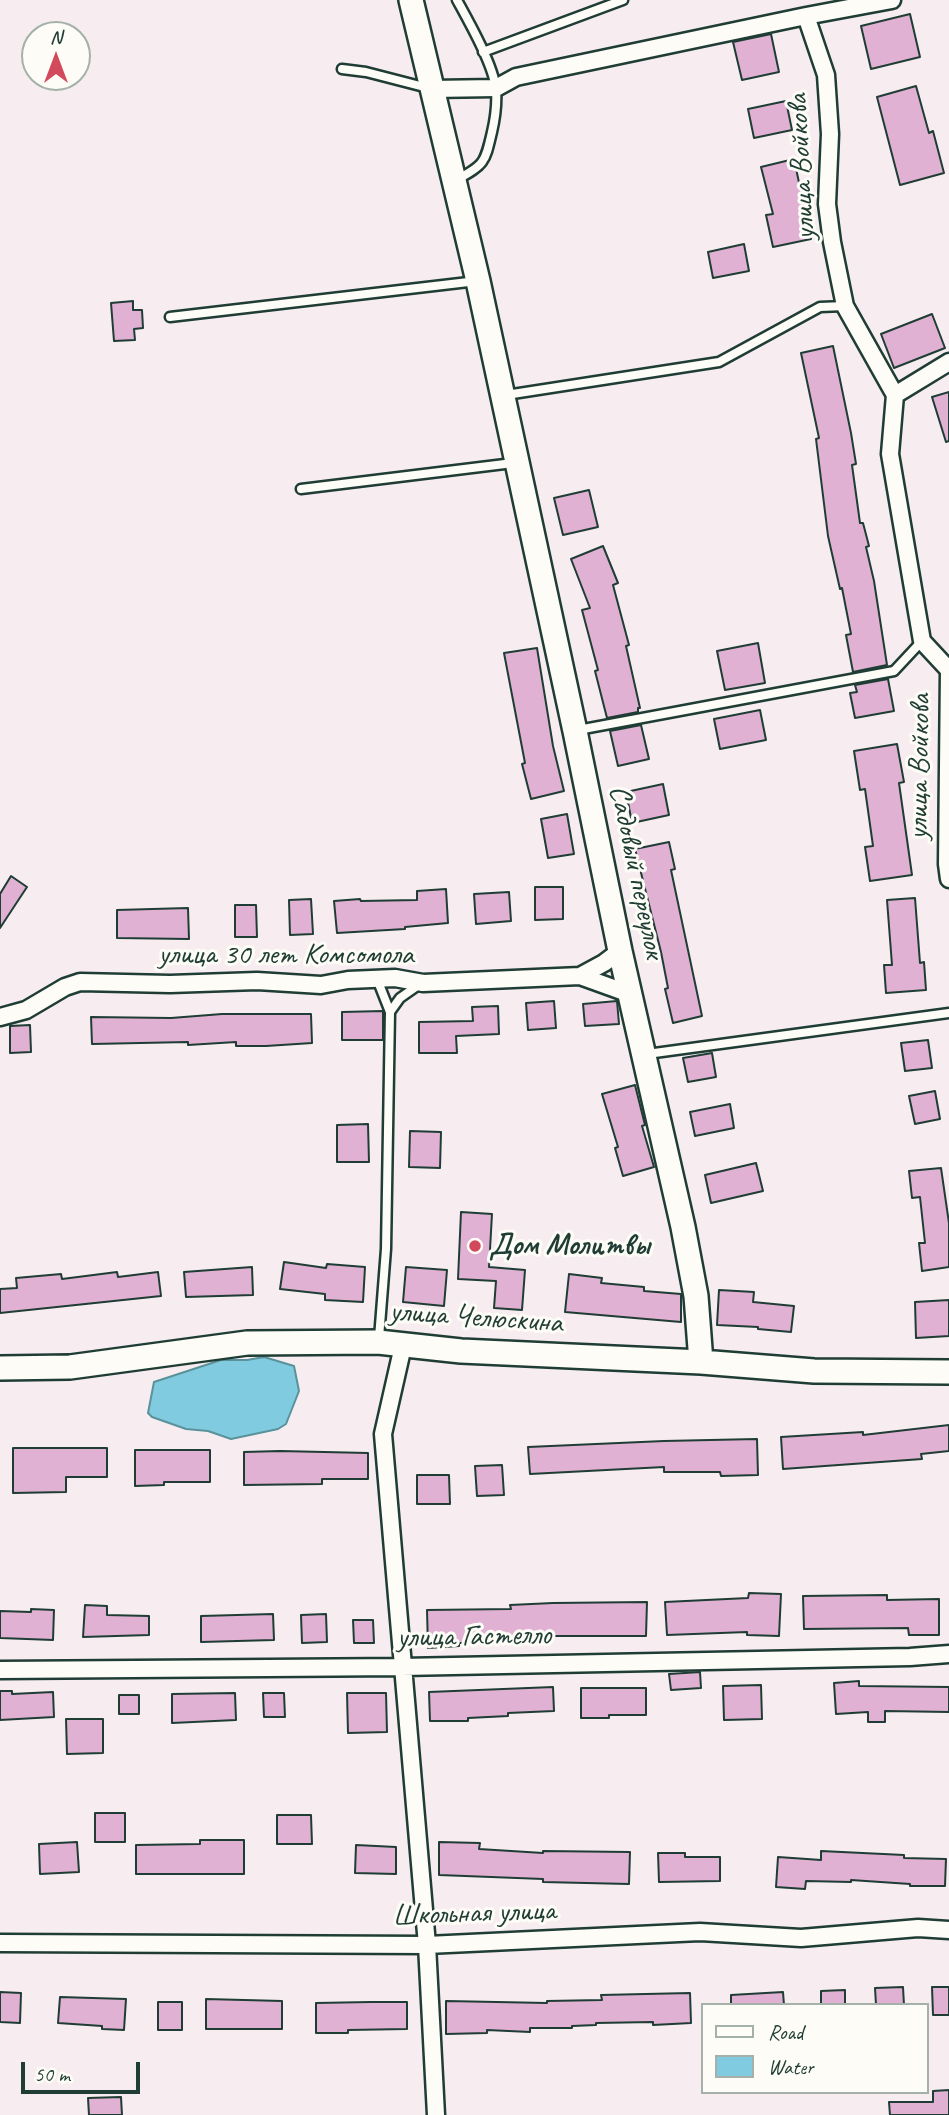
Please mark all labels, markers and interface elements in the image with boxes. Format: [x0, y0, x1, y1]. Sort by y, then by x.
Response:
north arrow [21, 21, 91, 91]
text: N [50, 25, 62, 49]
street label: улица Войкова [780, 93, 824, 241]
street label: улица Войкова [901, 694, 939, 840]
street label: Садовый переулок [600, 782, 672, 962]
street label: улица 30 лет Комсомола [158, 937, 414, 973]
place label: Дом Молитвы [489, 1228, 650, 1264]
marker: Дом Молитвы [467, 1238, 483, 1254]
street label: улица Челюскина [388, 1294, 564, 1342]
street label: улица Гастелло [396, 1618, 552, 1656]
street label: Школьная улица [392, 1893, 556, 1935]
legend [701, 2003, 928, 2094]
text: Road [768, 2019, 803, 2045]
scale bar [24, 2048, 144, 2092]
text: Water [768, 2054, 814, 2080]
text: 50 m [34, 2061, 70, 2087]

